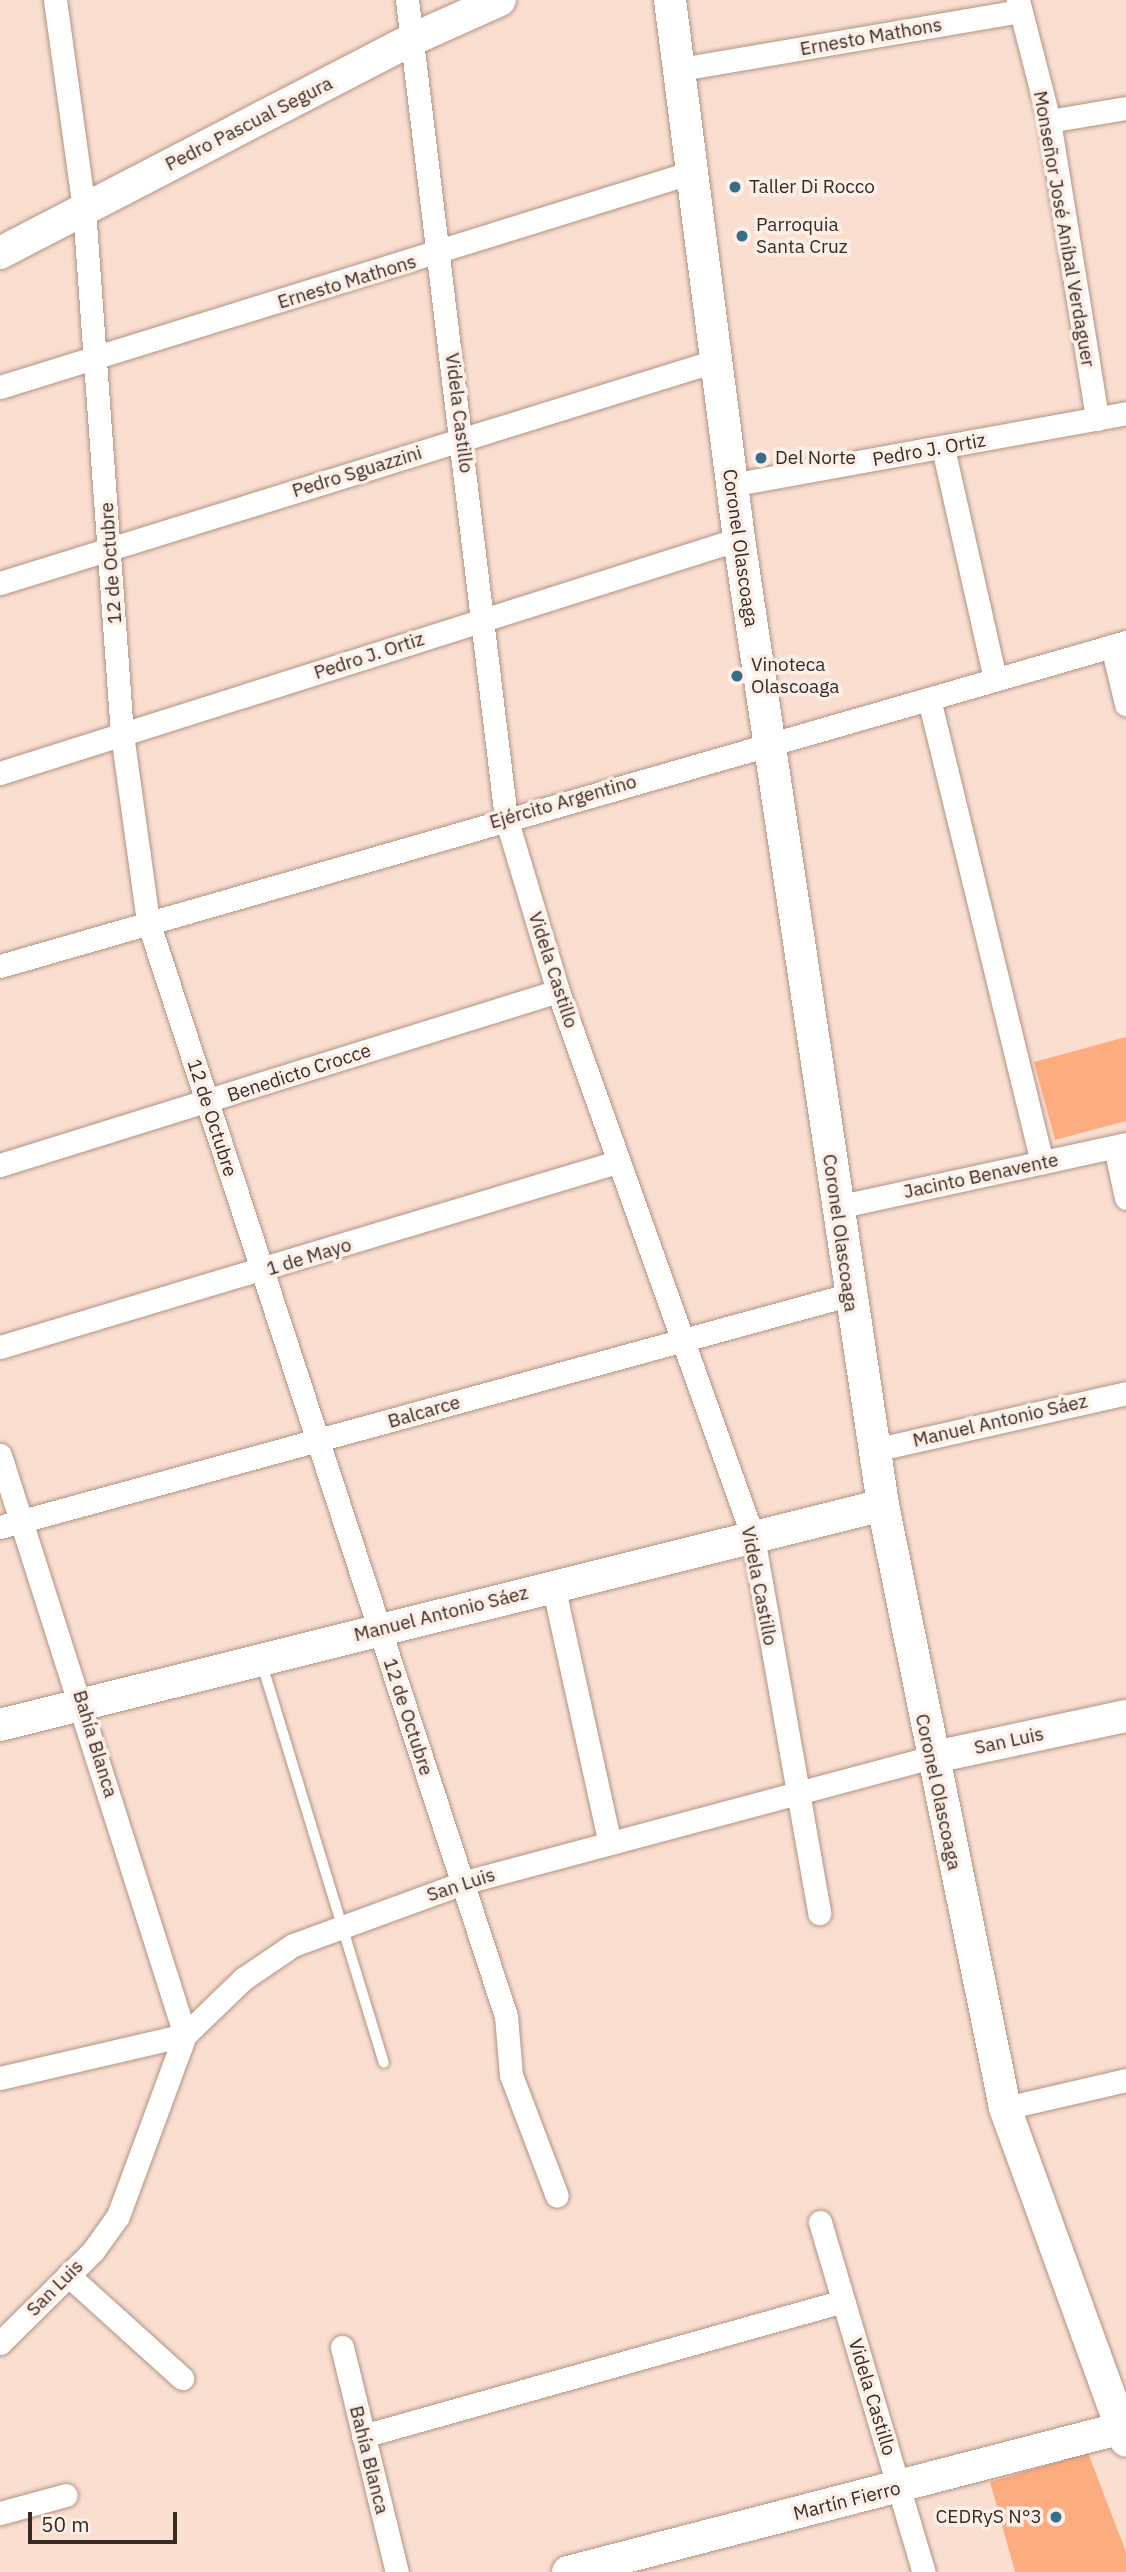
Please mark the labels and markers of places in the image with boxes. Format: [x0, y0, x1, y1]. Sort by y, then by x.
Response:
place label: Taller Di Rocco [749, 176, 875, 198]
marker: Taller Di Rocco [727, 179, 743, 195]
place label: Parroquia Santa Cruz [756, 214, 848, 258]
marker: Parroquia Santa Cruz [734, 228, 750, 244]
place label: Del Norte [775, 447, 856, 469]
marker: Del Norte [753, 450, 769, 466]
place label: Vinoteca Olascoaga [751, 654, 839, 698]
marker: Vinoteca Olascoaga [729, 668, 745, 684]
place label: CEDRyS N°3 [936, 2506, 1042, 2528]
marker: CEDRyS N°3 [1048, 2509, 1064, 2525]

